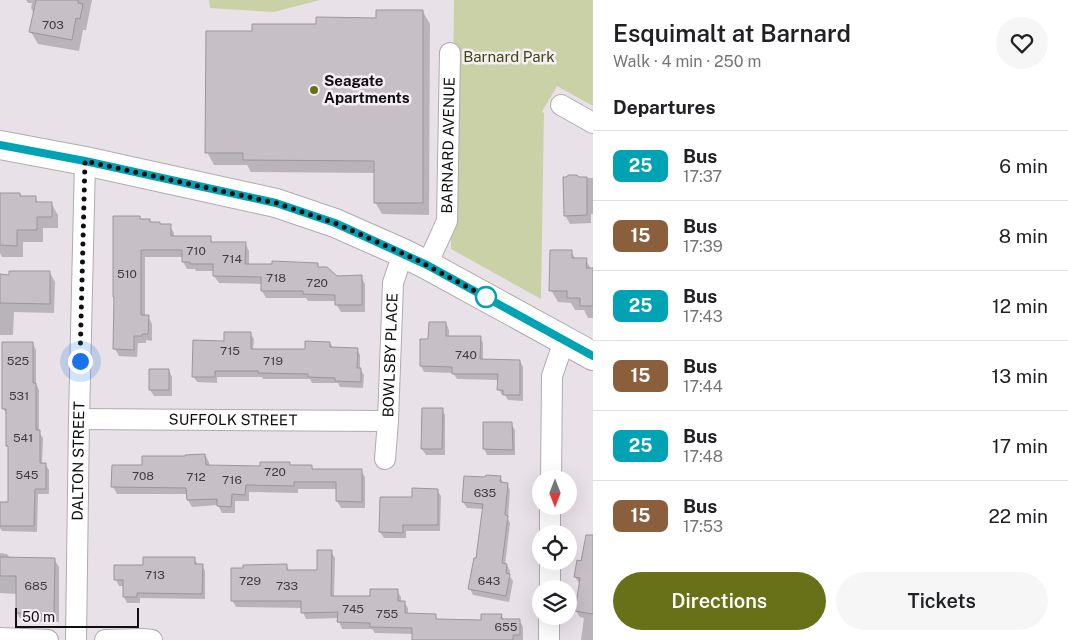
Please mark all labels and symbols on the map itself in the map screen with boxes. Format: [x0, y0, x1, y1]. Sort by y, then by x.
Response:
house number: 703 [42, 18, 64, 32]
park label: Barnard Park [463, 48, 555, 65]
place label: Seagate Apartments [324, 72, 410, 106]
street label: BARNARD AVENUE [438, 77, 458, 214]
marker: Seagate Apartments [308, 84, 320, 96]
house number: 710 [186, 244, 206, 258]
house number: 714 [222, 252, 242, 266]
house number: 510 [117, 267, 137, 281]
house number: 718 [266, 271, 286, 285]
house number: 720 [306, 276, 328, 290]
unlabelled marker [475, 286, 497, 308]
street label: BOWLSBY PLACE [379, 293, 401, 418]
house number: 715 [220, 344, 240, 358]
house number: 740 [455, 348, 477, 362]
your location [68, 349, 93, 374]
house number: 525 [7, 354, 30, 368]
house number: 719 [263, 354, 283, 368]
house number: 531 [9, 389, 29, 403]
street label: DALTON STREET [69, 401, 87, 521]
street label: SUFFOLK STREET [169, 411, 298, 428]
house number: 541 [13, 431, 33, 445]
house number: 720 [264, 465, 286, 479]
house number: 545 [16, 468, 39, 482]
house number: 708 [132, 469, 154, 483]
house number: 712 [186, 470, 206, 484]
north arrow [532, 470, 578, 515]
house number: 716 [222, 473, 242, 487]
house number: 635 [474, 486, 497, 500]
house number: 713 [145, 568, 165, 582]
house number: 729 [239, 574, 261, 588]
house number: 643 [478, 574, 500, 588]
house number: 685 [25, 579, 48, 593]
house number: 733 [276, 579, 298, 593]
house number: 745 [342, 602, 364, 616]
scale bar [15, 605, 139, 628]
house number: 755 [376, 607, 399, 621]
house number: 655 [495, 620, 518, 634]

